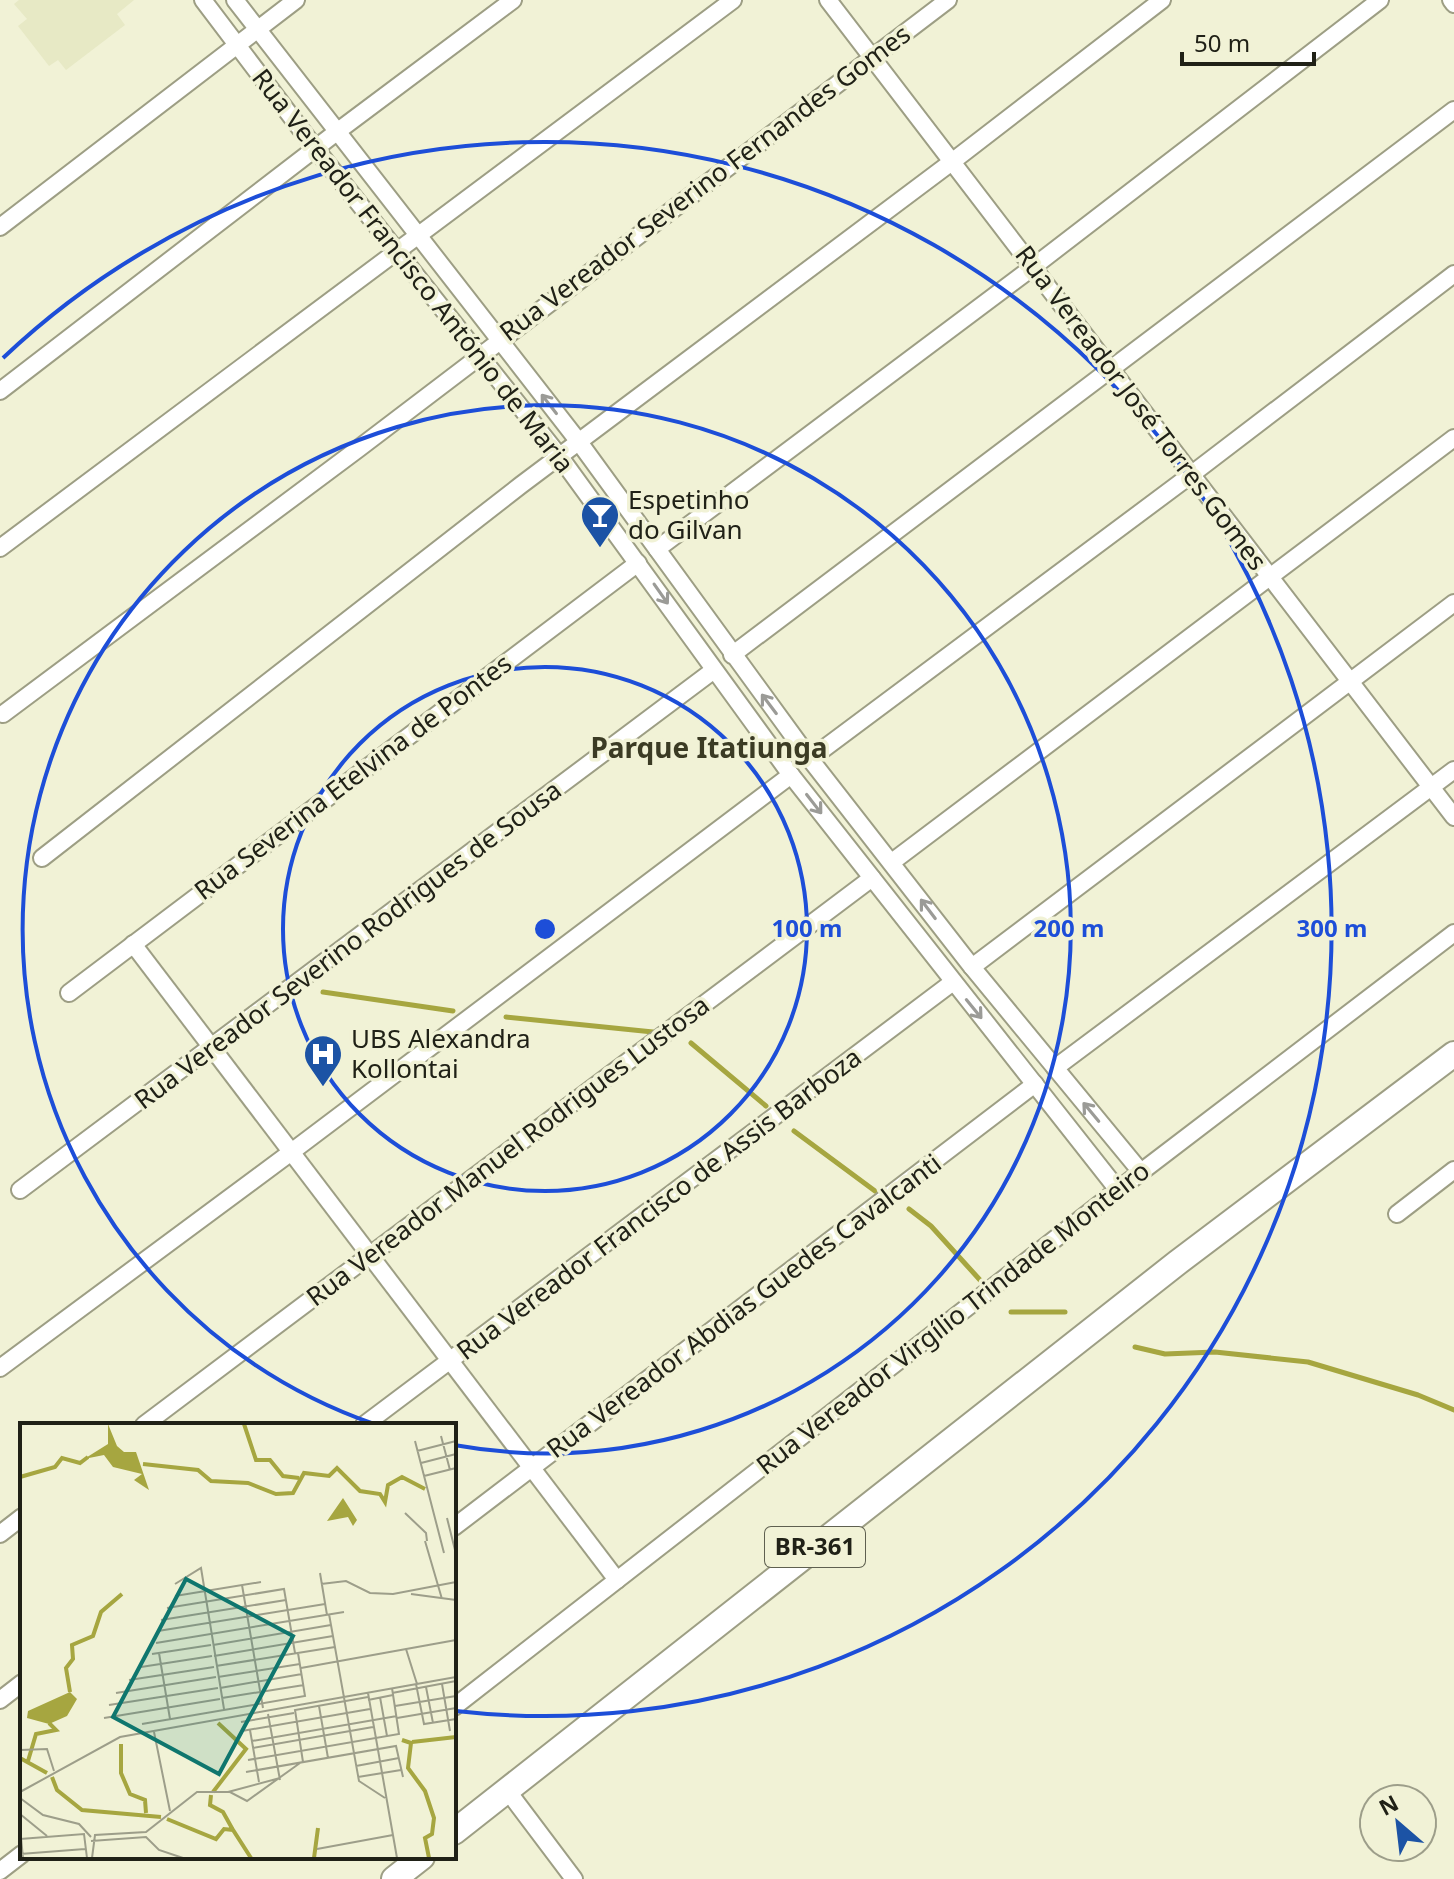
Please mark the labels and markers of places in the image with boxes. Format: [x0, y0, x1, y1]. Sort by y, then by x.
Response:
place label: Espetinho do Gilvan [628, 481, 750, 547]
bar icon: Espetinho do Gilvan [579, 494, 621, 549]
centre of rings [531, 915, 559, 943]
place label: UBS Alexandra Kollontai [351, 1020, 531, 1086]
hospital icon: UBS Alexandra Kollontai [302, 1033, 344, 1088]

